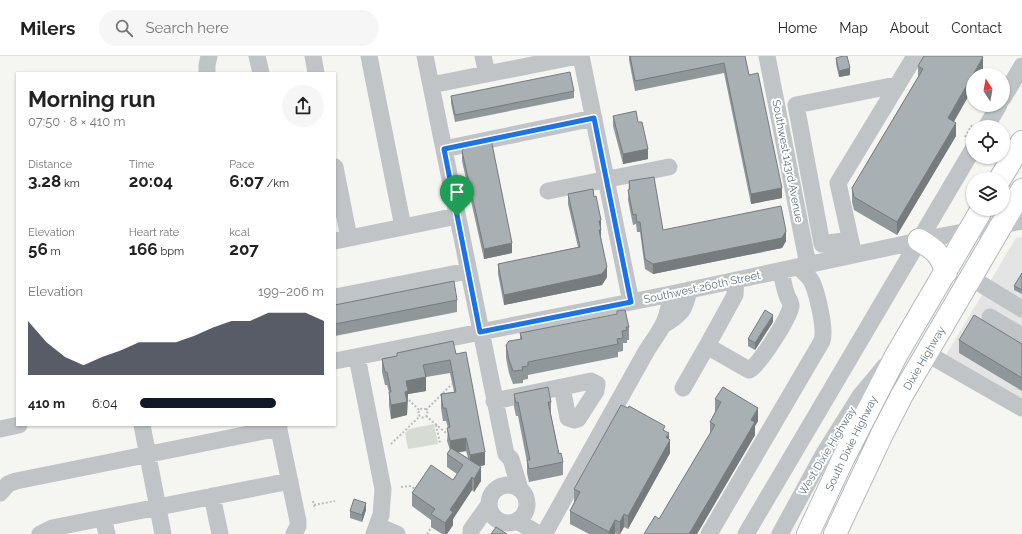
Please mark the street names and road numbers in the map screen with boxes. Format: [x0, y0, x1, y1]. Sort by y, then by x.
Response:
street label: Southwest 143rd Avenue [769, 99, 806, 224]
street label: Southwest 260th Street [642, 269, 762, 306]
street label: Dixie Highway [901, 324, 948, 393]
street label: South Dixie Highway [823, 393, 880, 493]
street label: West Dixie Highway [796, 405, 859, 498]

